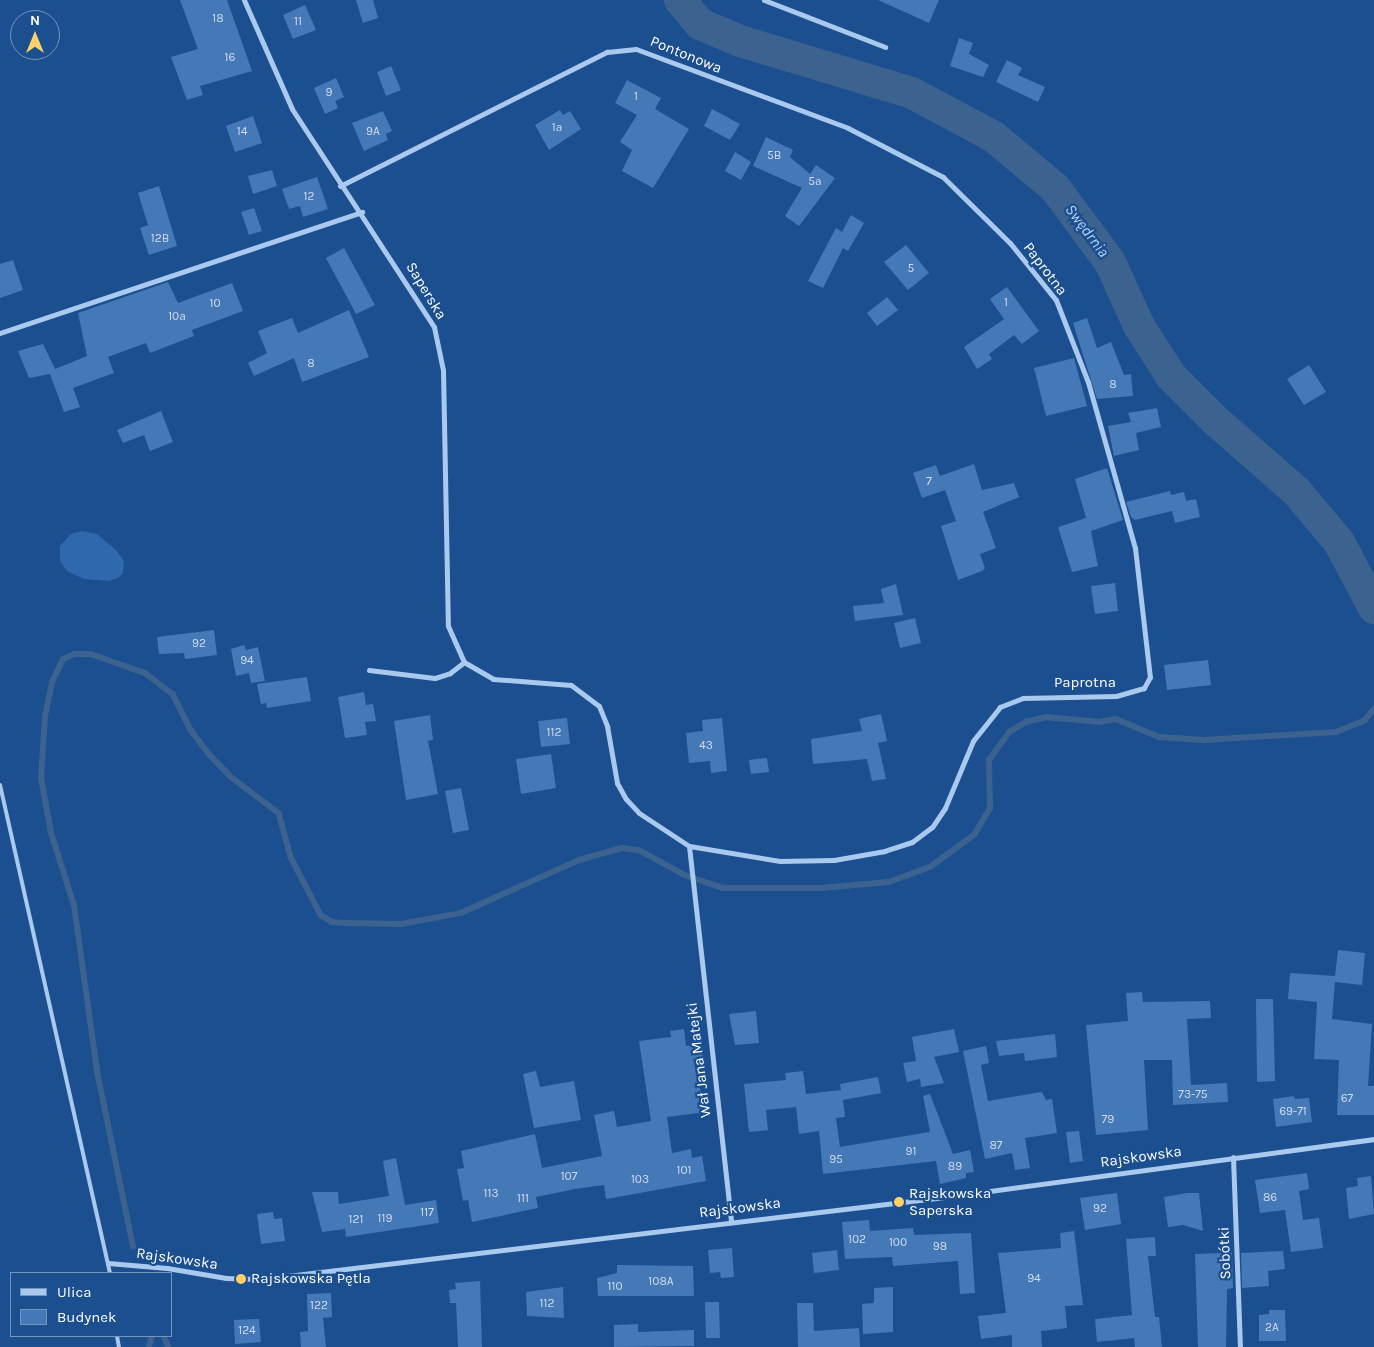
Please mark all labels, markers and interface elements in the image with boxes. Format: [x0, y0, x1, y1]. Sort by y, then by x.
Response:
north arrow [10, 10, 60, 60]
text: N [30, 12, 40, 29]
house number: 18 [212, 12, 224, 26]
house number: 11 [294, 15, 302, 29]
street label: Pontonowa [648, 32, 724, 78]
house number: 16 [225, 51, 235, 65]
house number: 9 [326, 86, 332, 100]
house number: 1 [634, 90, 638, 104]
house number: 1a [552, 121, 562, 135]
house number: 14 [237, 125, 247, 139]
house number: 9A [366, 125, 380, 139]
house number: 5B [767, 149, 781, 163]
house number: 5a [808, 175, 822, 189]
house number: 12 [304, 190, 314, 204]
water label: Swędrnia [1061, 201, 1113, 261]
house number: 12B [151, 232, 169, 246]
street label: Paprotna [1019, 239, 1071, 299]
street label: Saperska [402, 259, 450, 323]
house number: 5 [908, 262, 914, 276]
house number: 1 [1004, 296, 1008, 310]
house number: 10 [209, 297, 221, 311]
house number: 10a [168, 310, 186, 324]
house number: 8 [307, 357, 315, 371]
house number: 8 [1109, 378, 1117, 392]
house number: 7 [926, 475, 932, 489]
house number: 92 [192, 637, 206, 651]
house number: 94 [240, 654, 254, 668]
street label: Paprotna [1054, 674, 1116, 692]
house number: 112 [547, 726, 561, 740]
house number: 43 [699, 739, 713, 753]
street label: Wał Jana Matejki [683, 1001, 715, 1119]
house number: 73-75 [1178, 1088, 1208, 1102]
house number: 67 [1341, 1092, 1353, 1106]
house number: 69-71 [1279, 1105, 1307, 1119]
house number: 79 [1102, 1113, 1114, 1127]
house number: 87 [989, 1139, 1003, 1153]
street label: Rajskowska [1099, 1142, 1183, 1172]
house number: 91 [906, 1145, 916, 1159]
house number: 95 [829, 1153, 843, 1167]
house number: 89 [948, 1160, 962, 1174]
house number: 101 [676, 1164, 692, 1178]
house number: 107 [561, 1170, 577, 1184]
house number: 103 [631, 1173, 649, 1187]
place label: Rajskowska Saperska [909, 1184, 991, 1219]
house number: 113 [483, 1187, 499, 1201]
house number: 86 [1263, 1191, 1277, 1205]
house number: 111 [517, 1192, 529, 1206]
street label: Rajskowska [698, 1194, 782, 1222]
marker: Rajskowska Saperska [893, 1196, 905, 1208]
house number: 92 [1093, 1202, 1107, 1216]
house number: 117 [420, 1206, 434, 1220]
house number: 119 [378, 1212, 392, 1226]
house number: 121 [349, 1213, 363, 1227]
street label: Sobótki [1215, 1226, 1235, 1280]
house number: 102 [848, 1233, 866, 1247]
house number: 100 [889, 1236, 907, 1250]
house number: 98 [933, 1240, 947, 1254]
street label: Rajskowska [135, 1244, 219, 1274]
place label: Rajskowska Pętla [251, 1270, 371, 1288]
legend [10, 1272, 172, 1337]
house number: 94 [1027, 1272, 1041, 1286]
marker: Rajskowska Pętla [235, 1273, 247, 1285]
house number: 108A [648, 1275, 674, 1289]
house number: 110 [607, 1280, 623, 1294]
text: Ulica [57, 1283, 91, 1301]
house number: 112 [540, 1297, 554, 1311]
house number: 122 [310, 1299, 328, 1313]
text: Budynek [57, 1308, 116, 1326]
house number: 2A [1265, 1321, 1279, 1335]
house number: 124 [238, 1324, 256, 1338]

